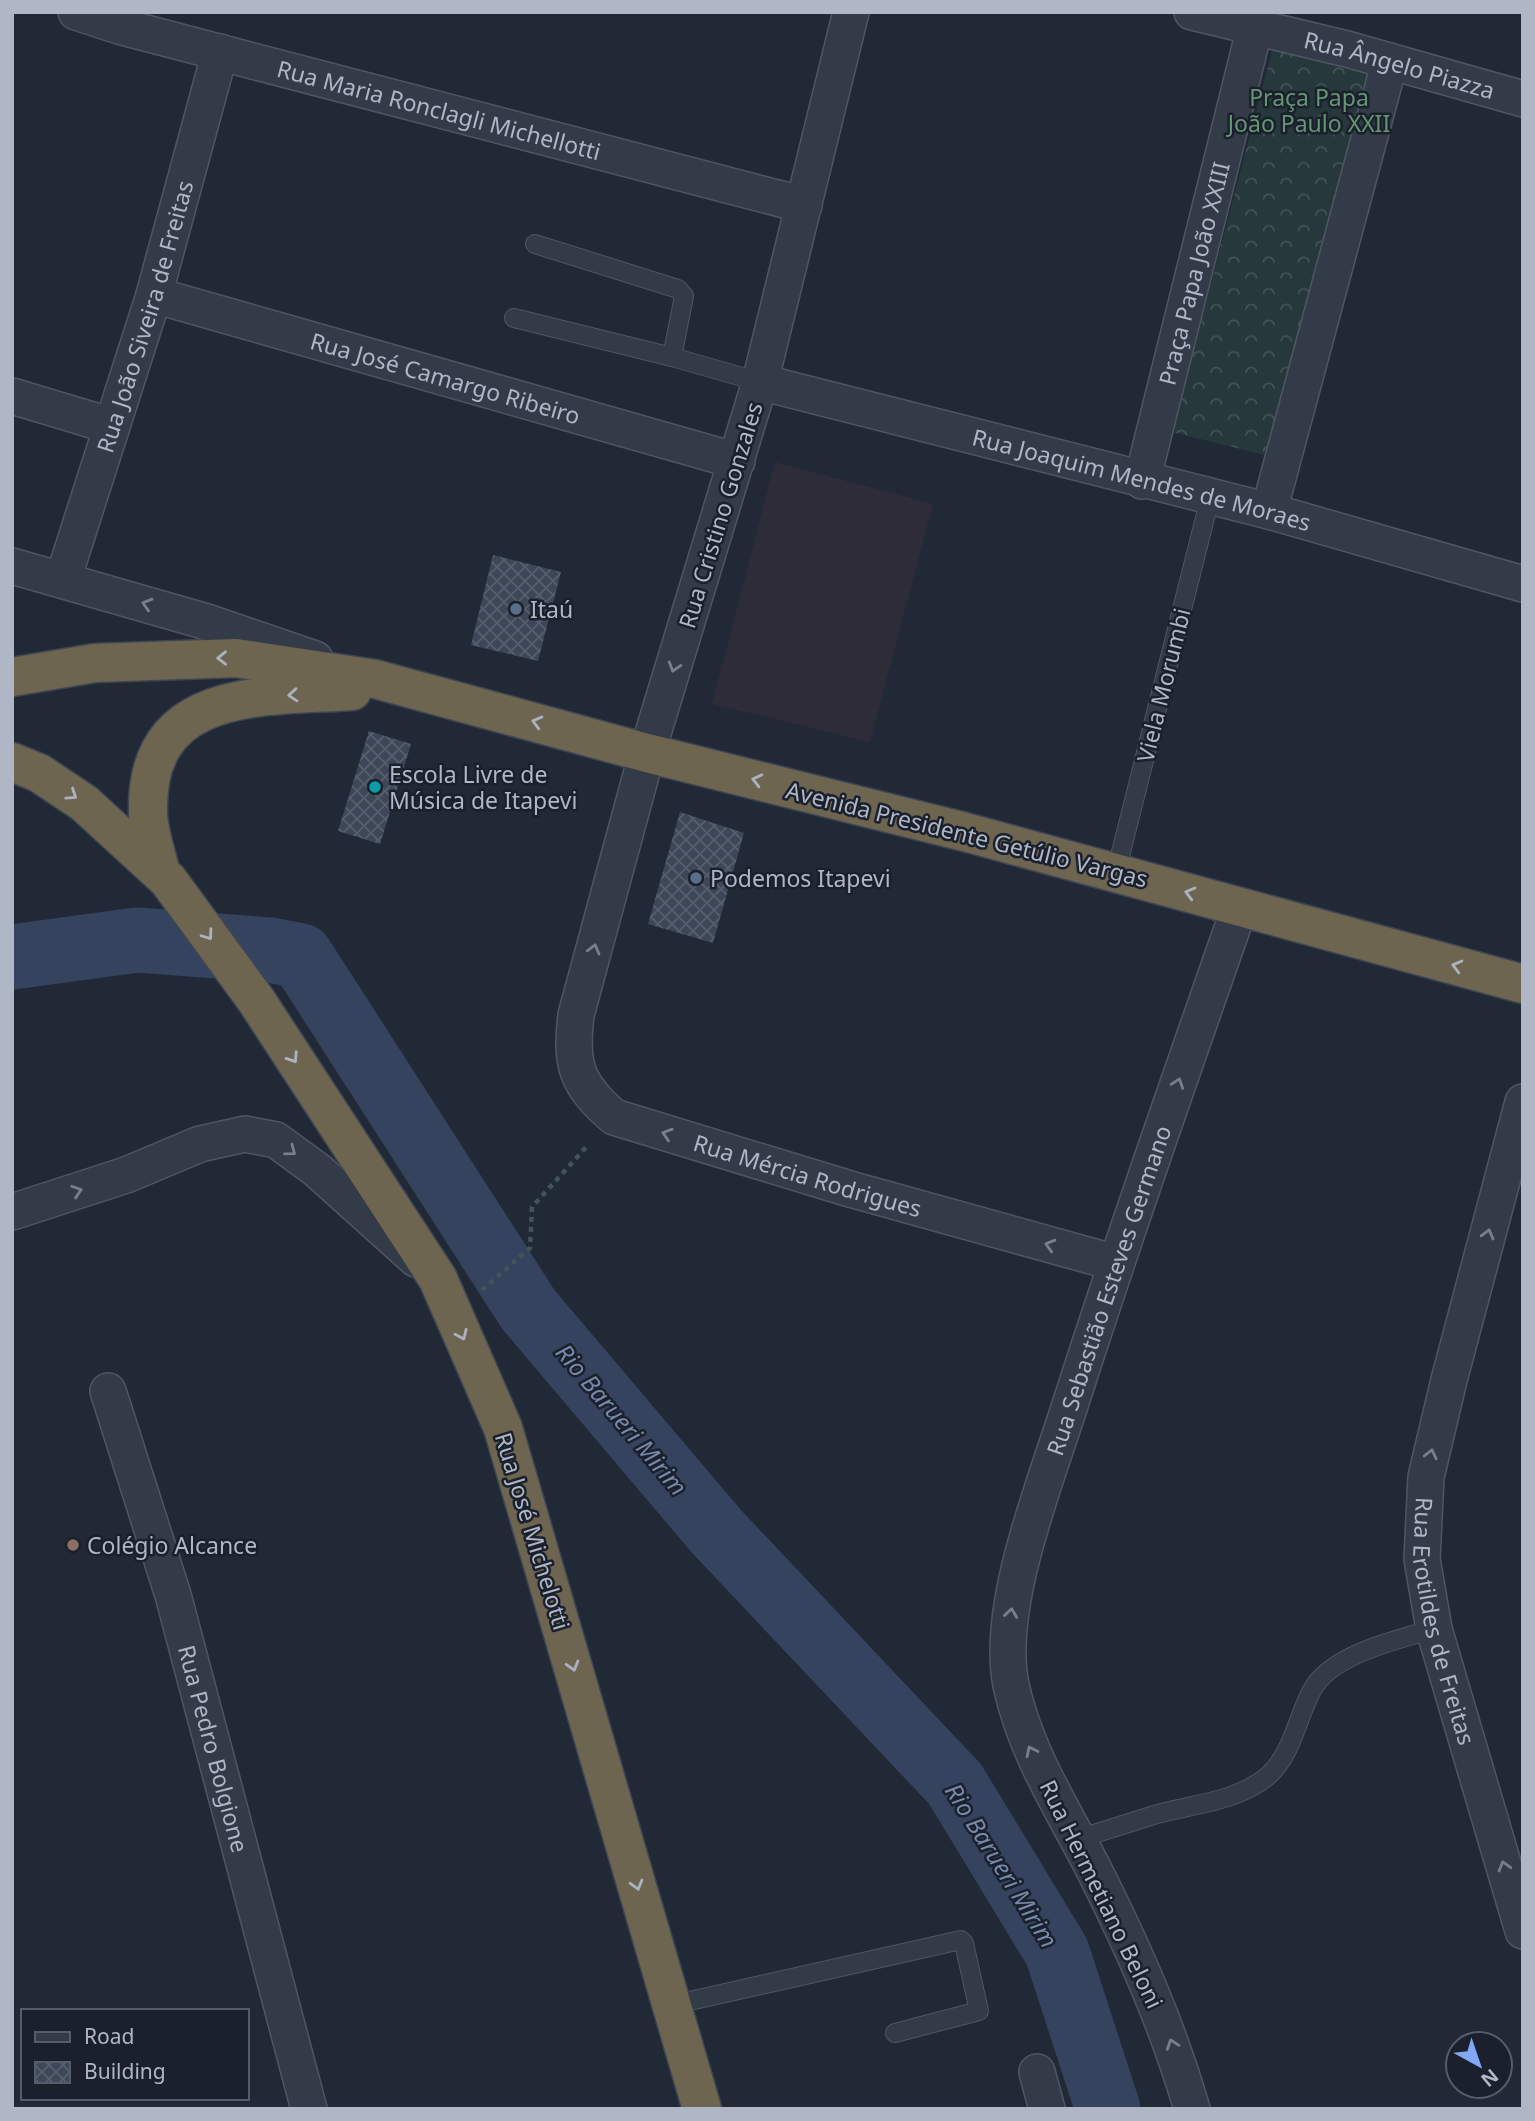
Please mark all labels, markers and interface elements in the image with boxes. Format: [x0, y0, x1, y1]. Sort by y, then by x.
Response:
street label: Rua Ângelo Piazza [1301, 23, 1499, 106]
street label: Rua Maria Ronclagli Michellotti [274, 52, 604, 167]
park label: Praça Papa João Paulo XXII [1226, 81, 1390, 139]
street label: Praça Papa João XXIII [1150, 158, 1237, 388]
street label: Rua João Siveira de Freitas [89, 177, 200, 457]
street label: Rua José Camargo Ribeiro [307, 324, 584, 432]
street label: Rua Cristino Gonzales [670, 398, 770, 632]
street label: Rua Joaquim Mendes de Moraes [969, 420, 1315, 538]
place label: Itaú [530, 593, 573, 625]
one-way arrow [142, 597, 154, 612]
marker: Itaú [508, 601, 524, 617]
street label: Viela Morumbi [1128, 605, 1198, 765]
one-way arrow [216, 650, 227, 666]
one-way arrow [668, 660, 683, 672]
one-way arrow [287, 687, 298, 702]
one-way arrow [531, 716, 543, 731]
place label: Escola Livre de Música de Itapevi [389, 758, 577, 816]
one-way arrow [751, 774, 763, 788]
street label: Avenida Presidente Getúlio Vargas [783, 774, 1151, 894]
marker: Escola Livre de Música de Itapevi [367, 779, 383, 795]
one-way arrow [64, 787, 77, 800]
place label: Podemos Itapevi [710, 862, 891, 894]
marker: Podemos Itapevi [688, 870, 704, 886]
one-way arrow [1184, 886, 1196, 901]
one-way arrow [200, 927, 212, 940]
one-way arrow [586, 943, 600, 955]
one-way arrow [1451, 959, 1463, 974]
one-way arrow [285, 1050, 298, 1063]
one-way arrow [1170, 1078, 1184, 1090]
street label: Rua Sebastião Esteves Germano [1038, 1121, 1178, 1460]
street label: Rua Mércia Rodrigues [690, 1126, 925, 1224]
one-way arrow [661, 1127, 673, 1142]
one-way arrow [283, 1143, 295, 1155]
one-way arrow [71, 1185, 83, 1199]
one-way arrow [1480, 1228, 1494, 1240]
one-way arrow [1044, 1239, 1056, 1253]
one-way arrow [454, 1328, 468, 1340]
water label: Rio Barueri Mirim [549, 1336, 695, 1502]
street label: Rua José Michelotti [488, 1428, 578, 1634]
one-way arrow [1423, 1448, 1438, 1460]
street label: Rua Erotildes de Freitas [1406, 1496, 1483, 1749]
place label: Colégio Alcance [87, 1529, 257, 1561]
marker: Colégio Alcance [65, 1537, 81, 1553]
one-way arrow [1004, 1607, 1019, 1619]
street label: Rua Pedro Bolgione [171, 1641, 256, 1856]
one-way arrow [565, 1660, 580, 1672]
one-way arrow [1025, 1745, 1039, 1758]
street label: Rua Hermetiano Beloni [1033, 1774, 1171, 2014]
water label: Rio Barueri Mirim [938, 1776, 1066, 1954]
one-way arrow [1497, 1860, 1512, 1872]
one-way arrow [628, 1878, 643, 1890]
legend [21, 2009, 248, 2100]
text: Road [84, 2022, 134, 2050]
north arrow [1444, 2030, 1514, 2100]
one-way arrow [1165, 2038, 1180, 2050]
text: Building [84, 2057, 166, 2085]
text: N [1476, 2063, 1504, 2093]

